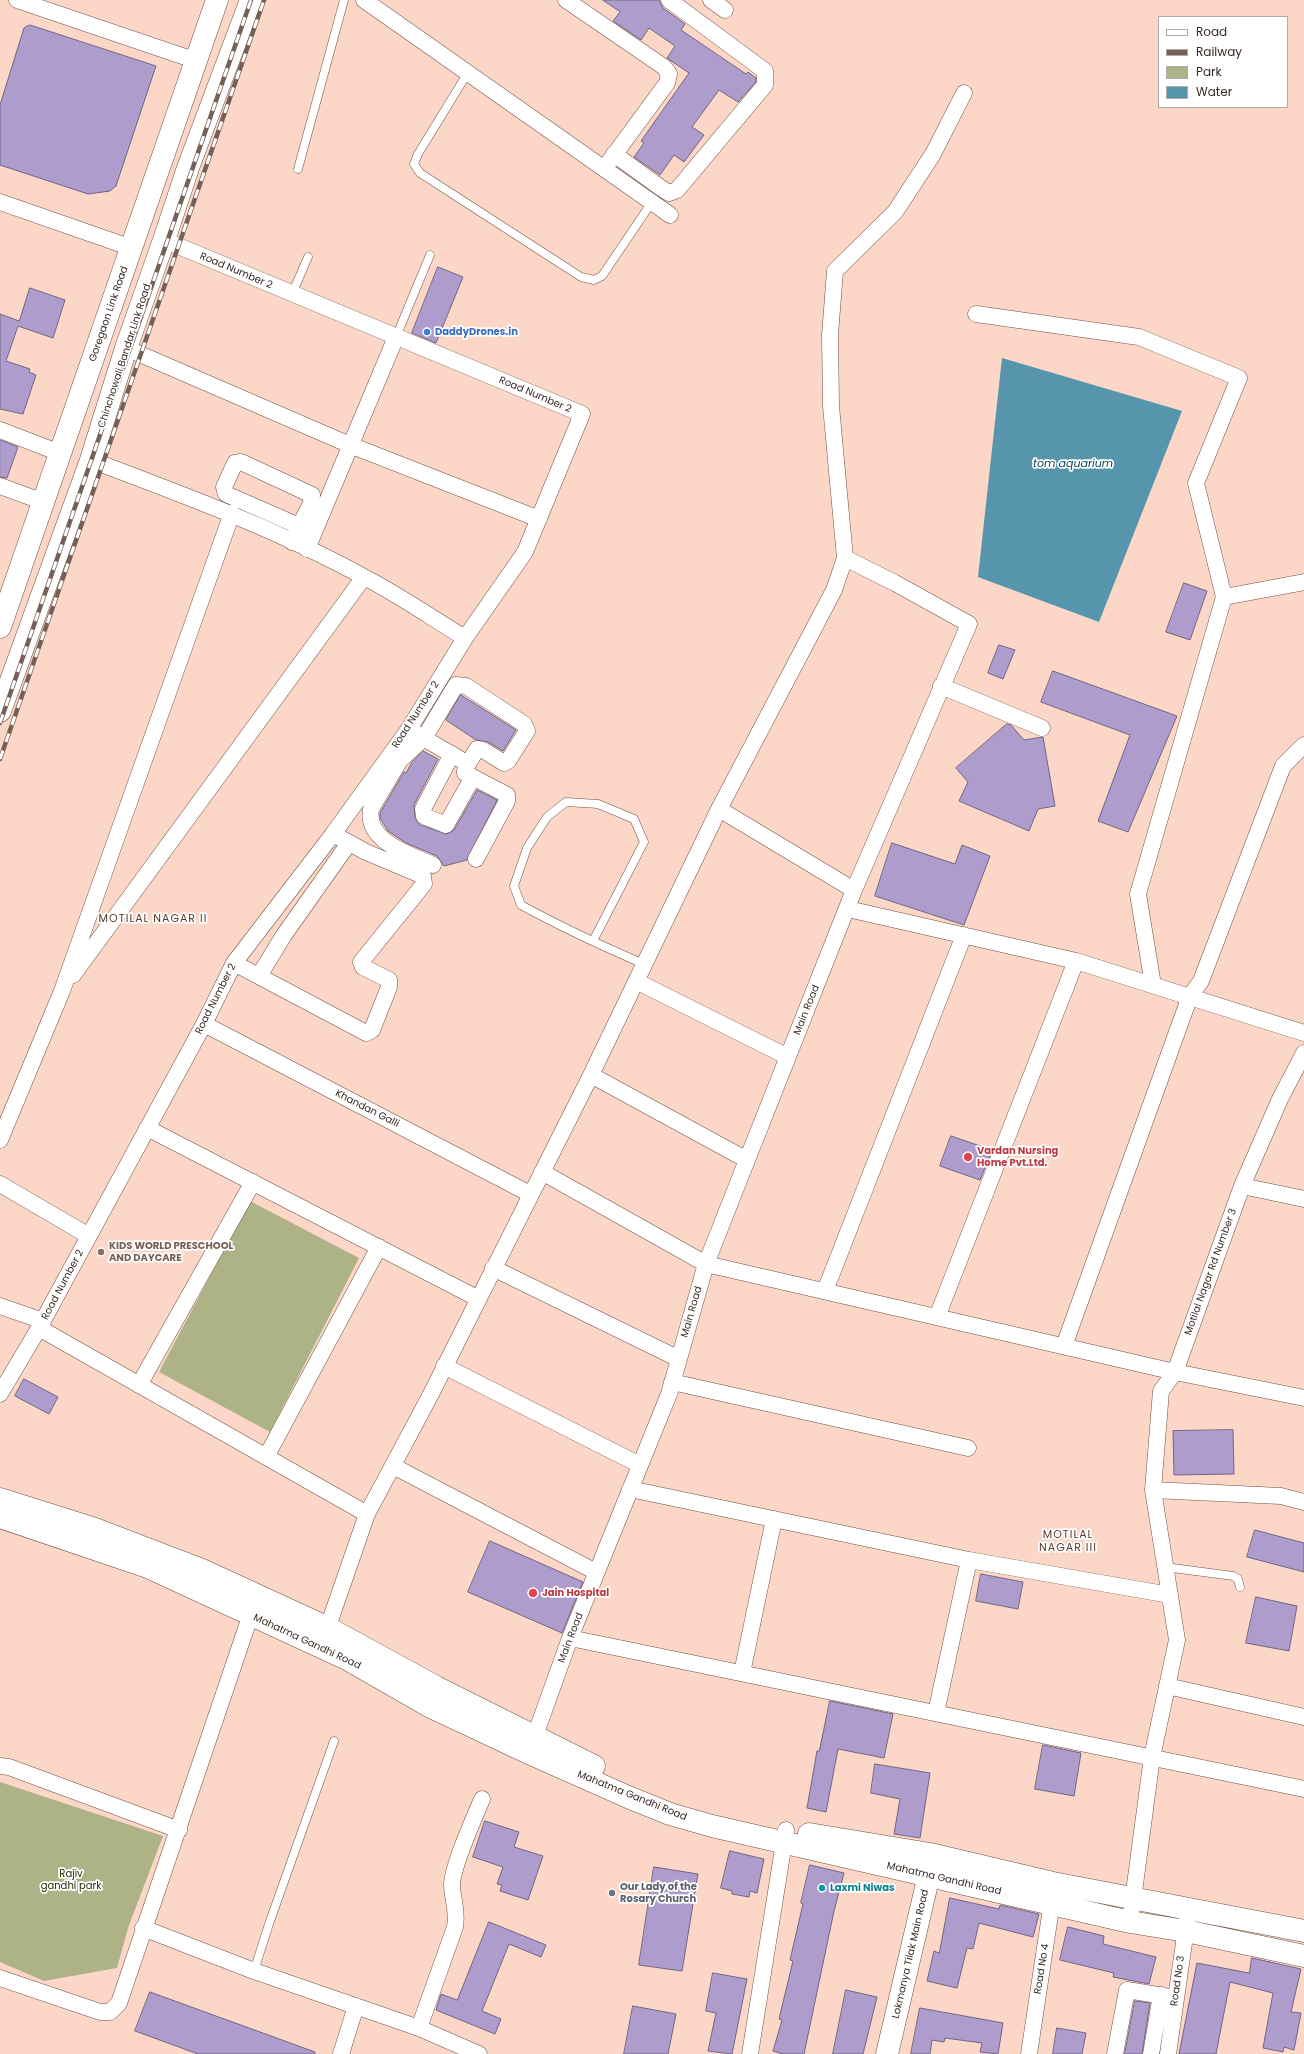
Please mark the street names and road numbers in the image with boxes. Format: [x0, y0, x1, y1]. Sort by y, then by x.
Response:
street label: Road Number 2 [198, 250, 274, 292]
street label: Goregaon Link Road [87, 265, 131, 363]
street label: Chinchowali Bandar Link Road [96, 283, 154, 429]
street label: Road Number 2 [497, 374, 573, 416]
street label: Road Number 2 [390, 679, 442, 751]
street label: Road Number 2 [193, 962, 239, 1036]
street label: Main Road [792, 983, 822, 1037]
street label: Khandan Galli [333, 1088, 401, 1130]
street label: Motilal Nagar Rd Number 3 [1183, 1207, 1239, 1337]
street label: Road Number 2 [40, 1248, 86, 1322]
street label: Main Road [679, 1285, 705, 1339]
street label: Main Road [556, 1611, 586, 1665]
street label: Mahatma Gandhi Road [251, 1612, 363, 1672]
street label: Mahatma Gandhi Road [575, 1768, 689, 1824]
street label: Mahatma Gandhi Road [886, 1860, 1002, 1898]
street label: Lokmanya Tilak Main Road [890, 1888, 932, 2020]
street label: Road No 4 [1032, 1943, 1052, 1995]
street label: Road No 3 [1169, 1955, 1187, 2007]

